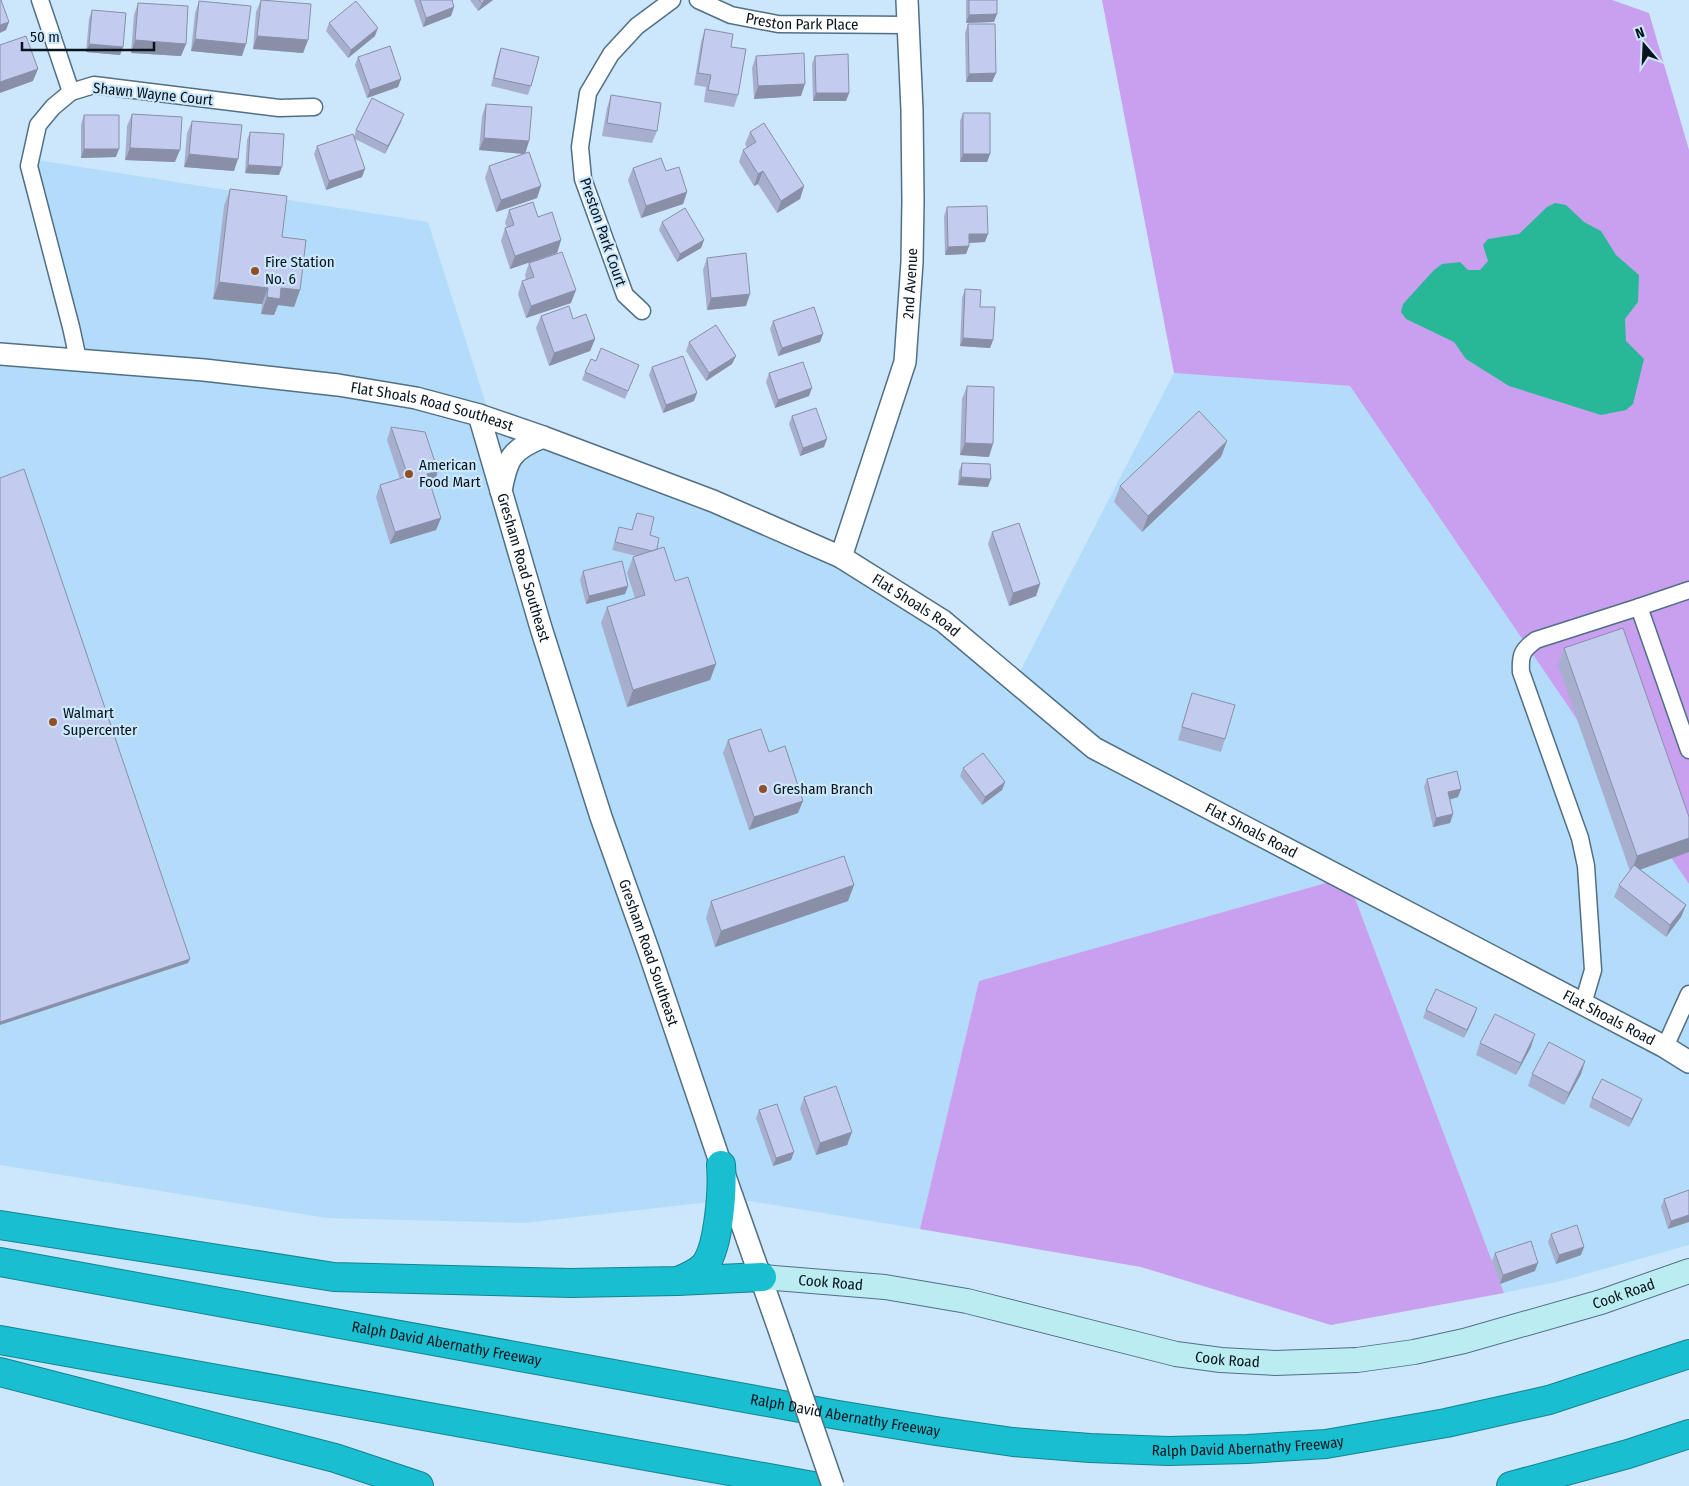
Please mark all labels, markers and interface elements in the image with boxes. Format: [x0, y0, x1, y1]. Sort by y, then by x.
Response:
street label: Preston Park Place [744, 9, 858, 34]
scale bar [22, 20, 155, 52]
north arrow [1619, 20, 1669, 70]
text: N [1633, 24, 1647, 43]
text: 50 m [30, 28, 60, 46]
street label: Shawn Wayne Court [92, 79, 214, 109]
street label: Preston Park Court [576, 175, 630, 289]
street label: 2nd Avenue [899, 248, 921, 320]
place label: Fire Station No. 6 [265, 253, 335, 288]
marker: Fire Station No. 6 [249, 265, 261, 277]
street label: Flat Shoals Road Southeast [349, 378, 516, 435]
place label: American Food Mart [419, 456, 481, 491]
marker: American Food Mart [403, 468, 415, 480]
street label: Gresham Road Southeast [493, 491, 554, 644]
street label: Flat Shoals Road [869, 570, 964, 640]
place label: Walmart Supercenter [63, 704, 138, 739]
marker: Walmart Supercenter [47, 716, 59, 728]
place label: Gresham Branch [773, 780, 873, 798]
marker: Gresham Branch [757, 783, 769, 795]
street label: Flat Shoals Road [1202, 799, 1300, 862]
street label: Gresham Road Southeast [615, 877, 682, 1029]
street label: Flat Shoals Road [1560, 986, 1658, 1049]
street label: Cook Road [798, 1271, 864, 1294]
street label: Cook Road [1591, 1275, 1657, 1313]
street label: Ralph David Abernathy Freeway [350, 1317, 543, 1370]
street label: Cook Road [1194, 1348, 1260, 1371]
street label: Ralph David Abernathy Freeway [749, 1390, 942, 1441]
street label: Ralph David Abernathy Freeway [1151, 1432, 1345, 1460]

